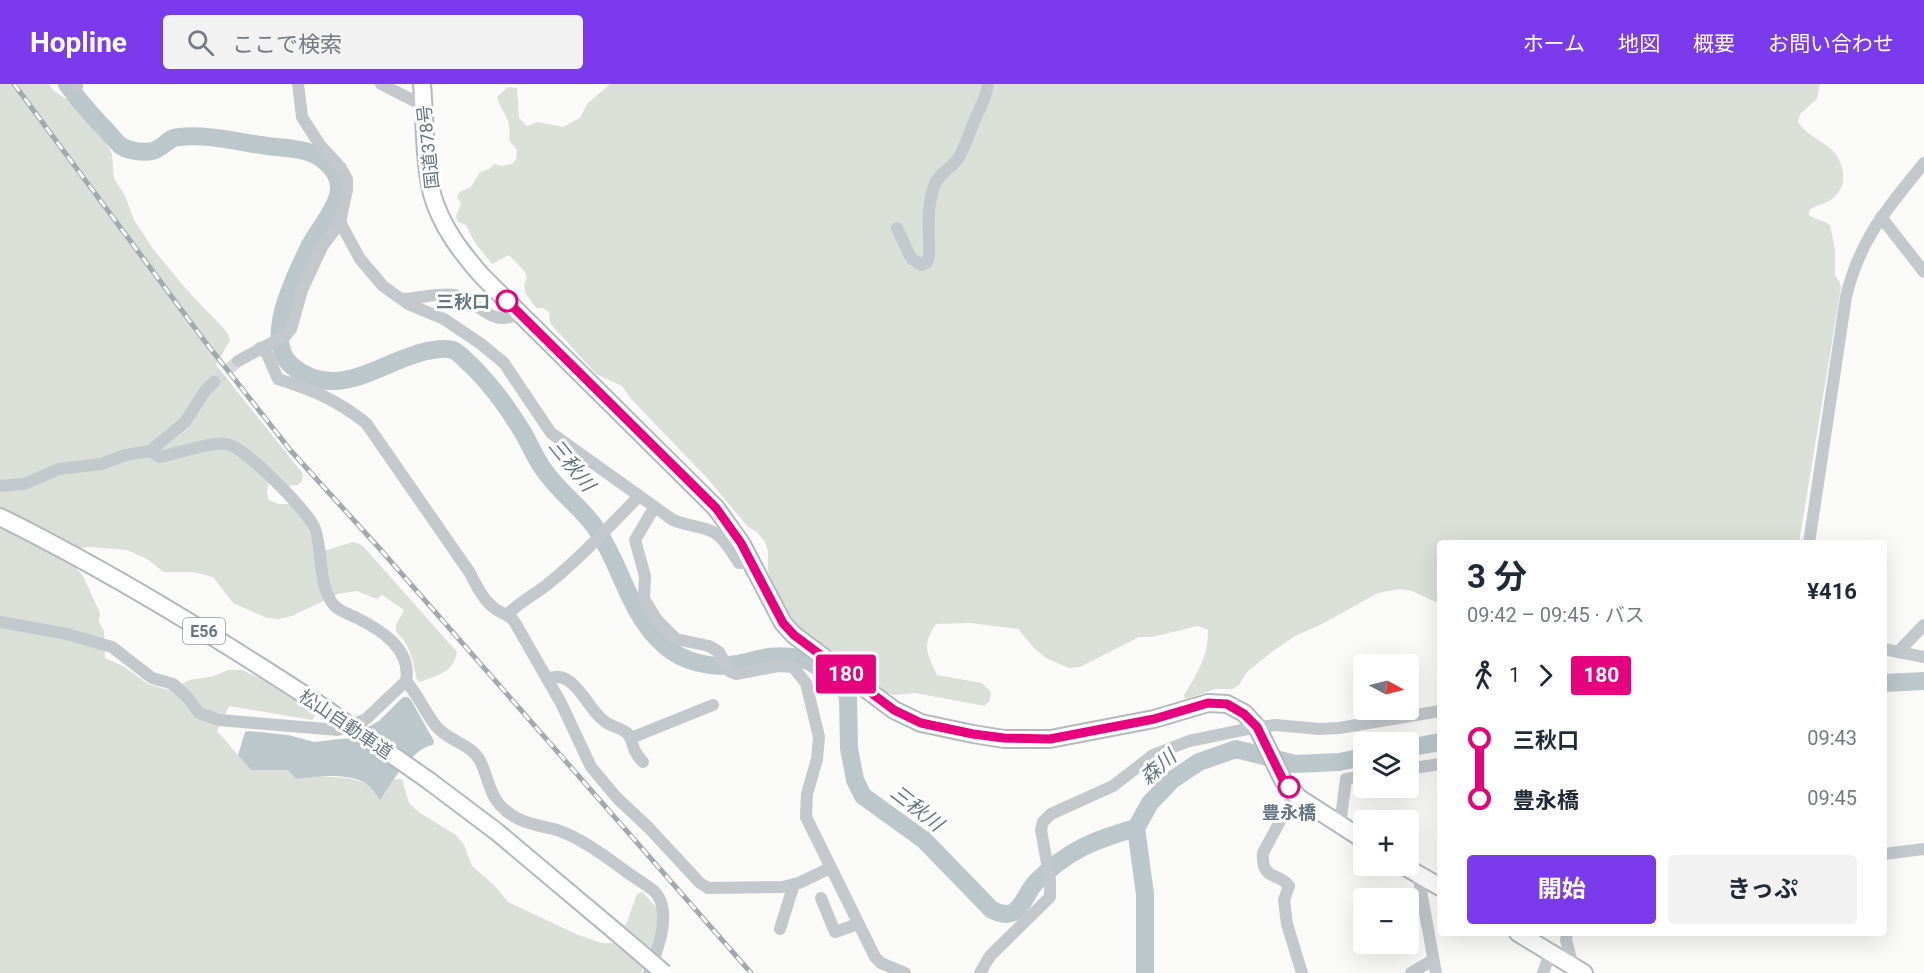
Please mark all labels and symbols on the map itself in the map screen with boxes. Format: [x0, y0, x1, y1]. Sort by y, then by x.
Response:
street label: 国道378号 [413, 104, 443, 190]
marker: 三秋口 [496, 290, 518, 312]
place label: 三秋口 [436, 291, 490, 312]
water label: 三秋川 [544, 434, 601, 497]
road number: E56 [183, 618, 225, 644]
line badge: 180 [812, 654, 880, 694]
north arrow [1353, 654, 1419, 720]
street label: 松山自動車道 [295, 685, 397, 763]
water label: 森川 [1135, 744, 1182, 789]
marker: 豊永橋 [1278, 776, 1300, 798]
water label: 三秋川 [886, 780, 950, 837]
place label: 豊永橋 [1262, 802, 1316, 823]

